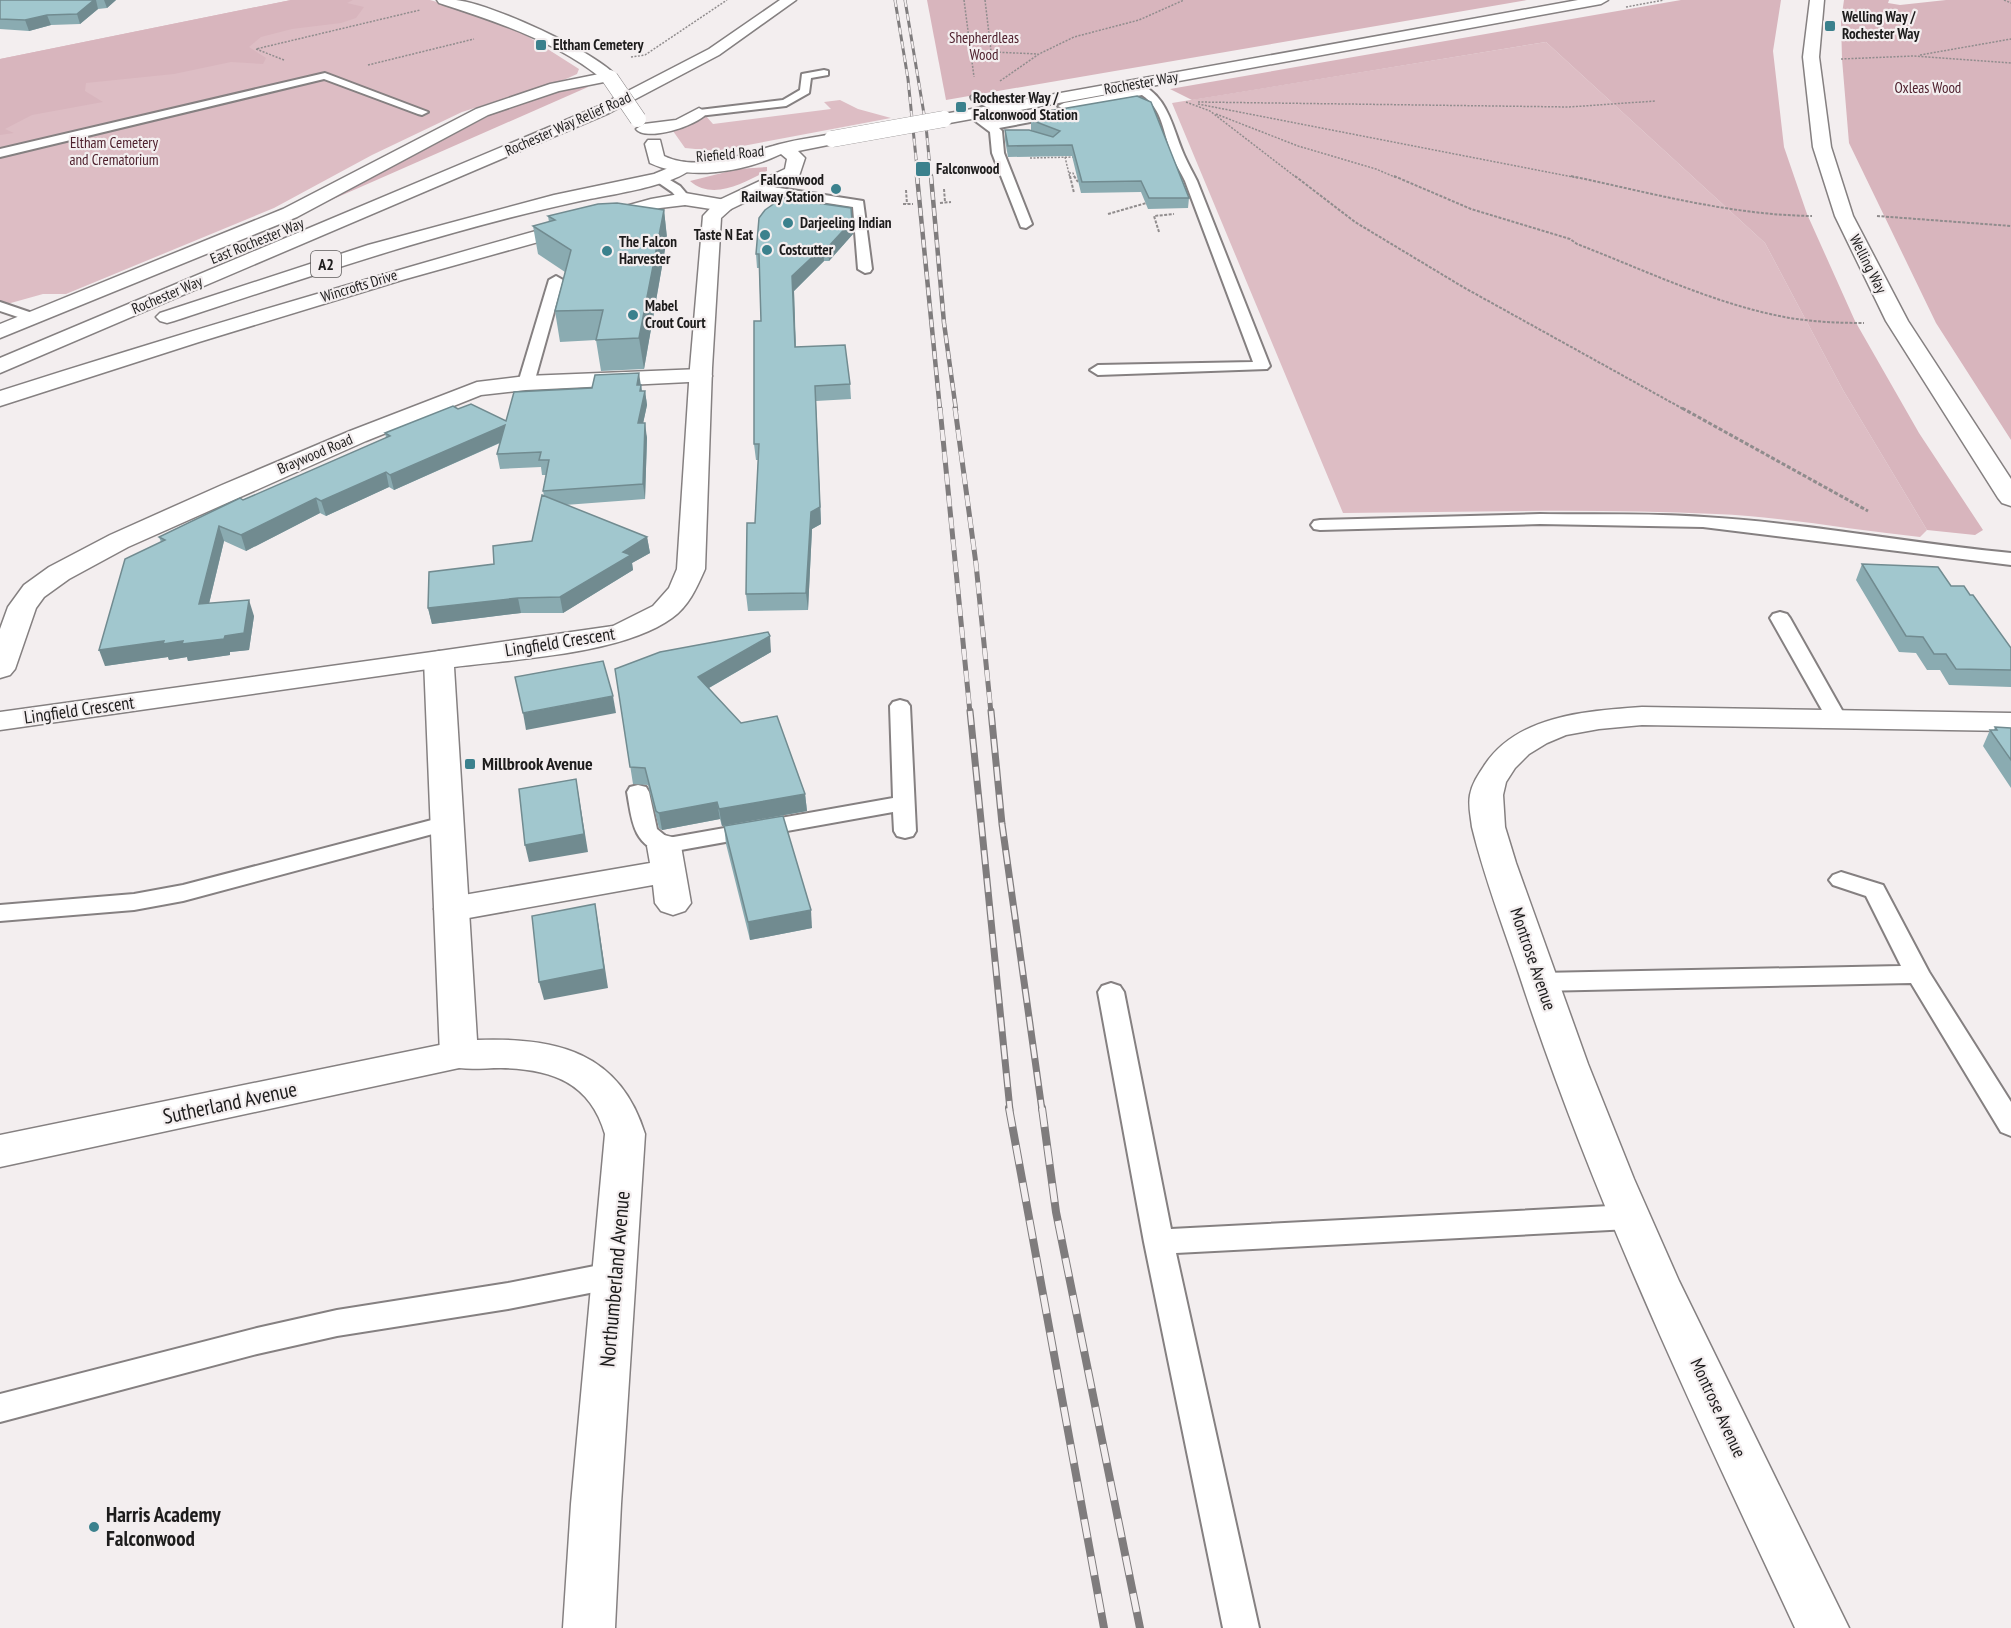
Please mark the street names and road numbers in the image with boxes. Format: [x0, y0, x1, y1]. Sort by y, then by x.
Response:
street label: Rochester Way [1102, 67, 1180, 98]
street label: Rochester Way Relief Road [502, 87, 634, 160]
street label: Riefield Road [695, 141, 765, 166]
street label: East Rochester Way [207, 213, 307, 268]
street label: Welling Way [1846, 231, 1891, 297]
road number: A2 [311, 251, 341, 277]
street label: Wincrofts Drive [318, 265, 399, 306]
street label: Rochester Way [129, 271, 205, 318]
street label: Braywood Road [274, 429, 355, 478]
street label: Lingfield Crescent [503, 621, 617, 662]
street label: Lingfield Crescent [22, 690, 136, 729]
street label: Montrose Avenue [1505, 904, 1562, 1013]
street label: Sutherland Avenue [160, 1075, 299, 1130]
street label: Northumberland Avenue [593, 1190, 636, 1368]
street label: Montrose Avenue [1685, 1354, 1752, 1461]

